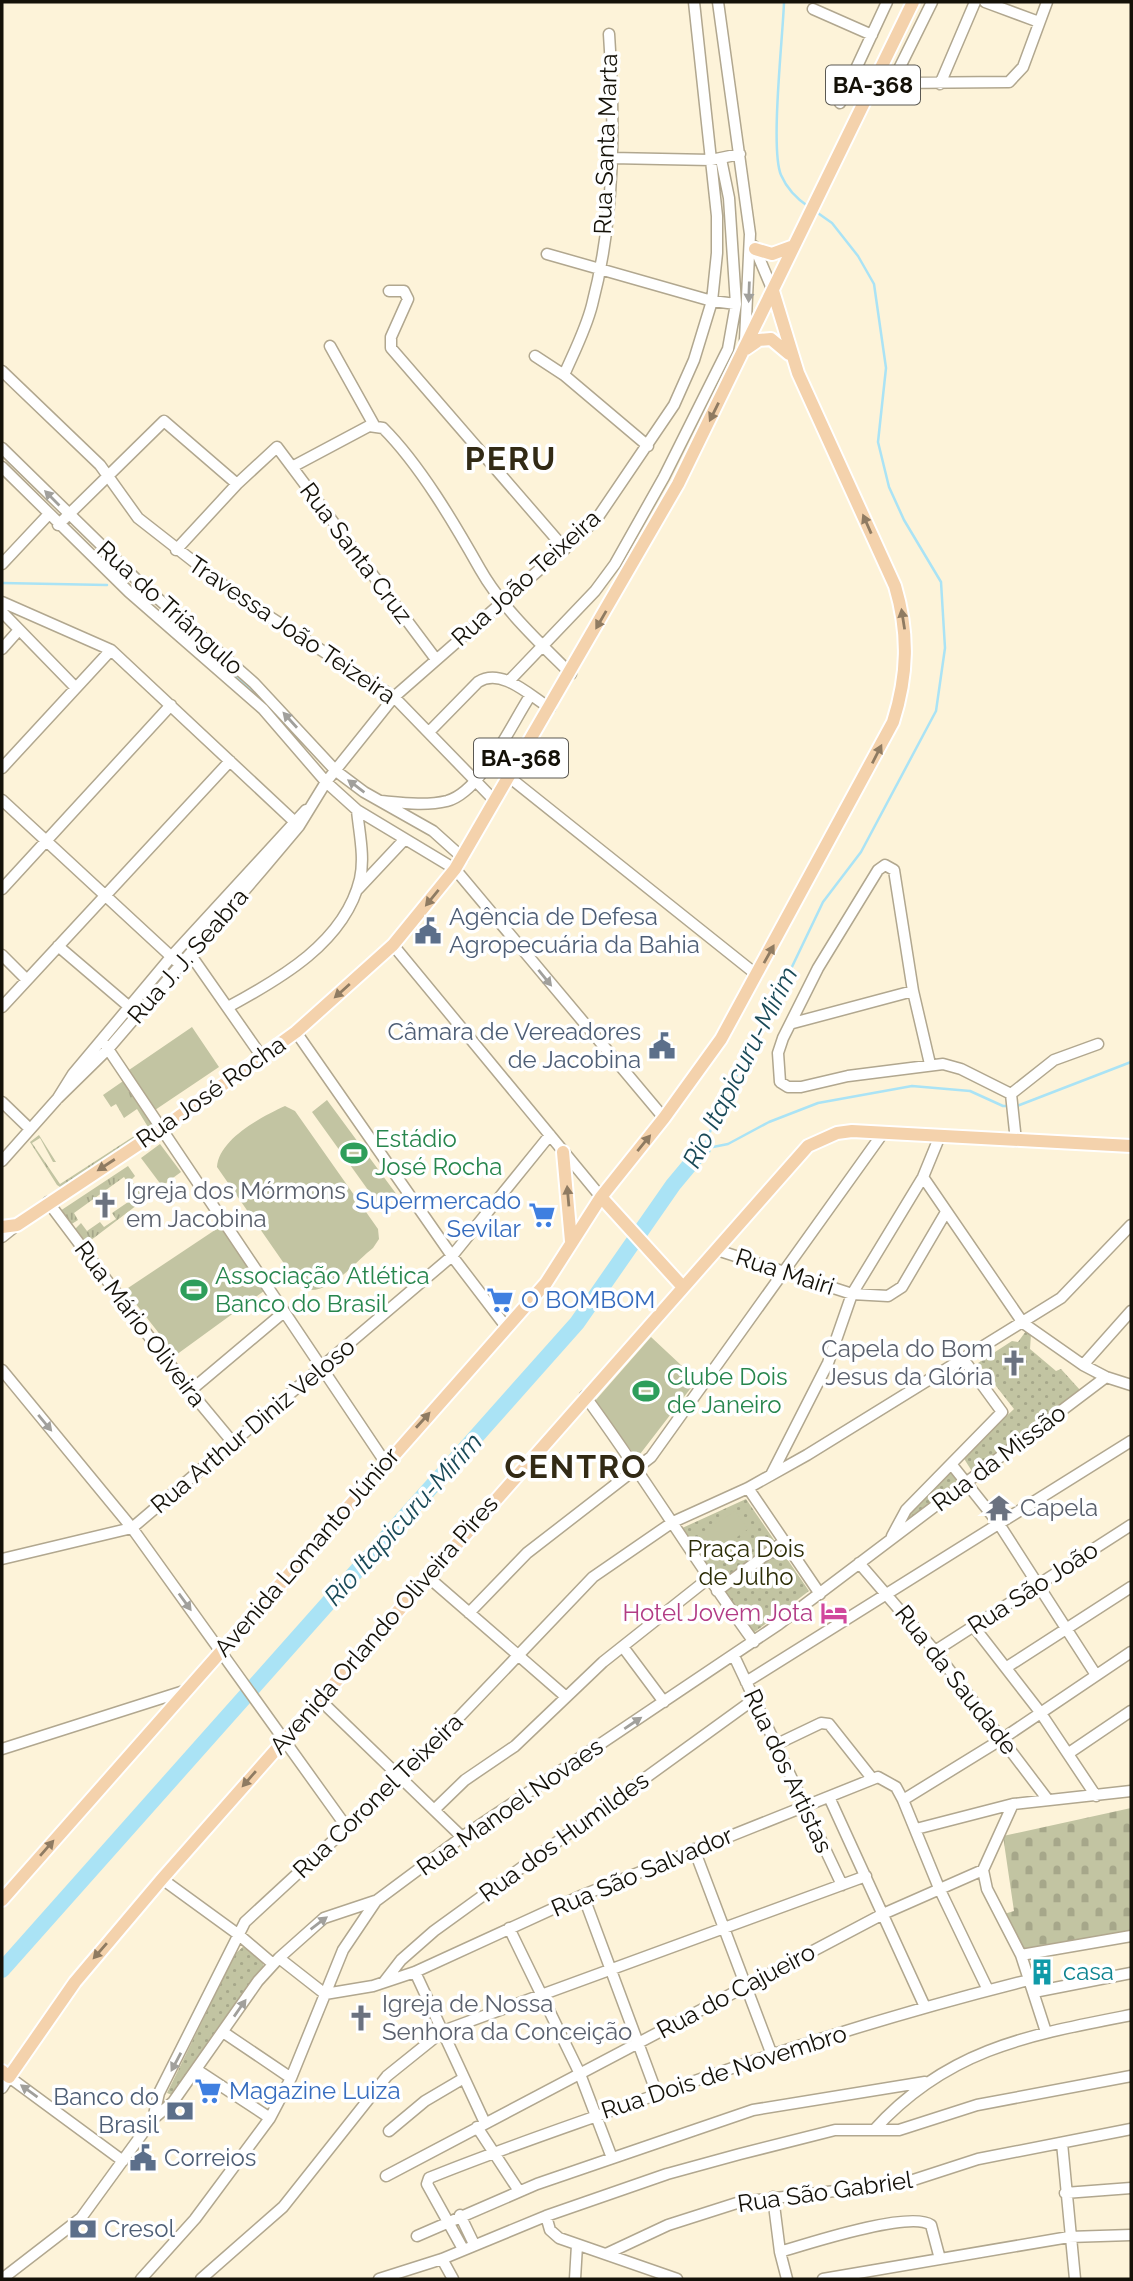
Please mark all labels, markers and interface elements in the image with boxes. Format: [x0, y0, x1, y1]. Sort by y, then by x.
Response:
street label: Rua Santa Marta [588, 53, 623, 235]
road number: BA-368 [826, 66, 920, 104]
one-way arrow [743, 282, 755, 304]
one-way arrow [708, 402, 719, 422]
district label: PERU [465, 440, 557, 477]
street label: Rua Santa Cruz [294, 477, 419, 629]
one-way arrow [44, 491, 61, 507]
street label: Rua João Teixeira [445, 503, 606, 652]
one-way arrow [861, 514, 873, 534]
street label: Rua do Triângulo [91, 534, 249, 681]
street label: Travessa João Teizeira [183, 549, 401, 710]
one-way arrow [897, 608, 908, 630]
one-way arrow [595, 611, 607, 630]
one-way arrow [282, 712, 298, 729]
road number: BA-368 [474, 738, 568, 778]
one-way arrow [872, 744, 883, 764]
one-way arrow [347, 780, 365, 794]
street label: Rua J. J. Seabra [121, 882, 254, 1029]
one-way arrow [424, 888, 439, 906]
place label: Agência de Defesa Agropecuária da Bahia [449, 902, 700, 959]
public building icon: Agência de Defesa Agropecuária da Bahia [413, 916, 443, 946]
one-way arrow [763, 944, 775, 963]
water label: Rio Itapicuru-Mirim [676, 962, 804, 1172]
one-way arrow [538, 969, 553, 987]
one-way arrow [333, 983, 351, 999]
place label: Câmara de Vereadores de Jacobina [388, 1017, 641, 1074]
street label: Rua José Rocha [131, 1029, 291, 1154]
public building icon: Câmara de Vereadores de Jacobina [647, 1031, 677, 1061]
place label: Estádio José Rocha [375, 1124, 502, 1181]
one-way arrow [636, 1135, 651, 1152]
sports icon: Estádio José Rocha [339, 1138, 369, 1168]
one-way arrow [96, 1159, 116, 1172]
place label: Igreja dos Mórmons em Jacobina [126, 1176, 346, 1233]
one-way arrow [562, 1185, 573, 1207]
place label: Supermercado Sevilar [355, 1186, 522, 1243]
church icon: Igreja dos Mórmons em Jacobina [90, 1190, 120, 1220]
supermarket icon: Supermercado Sevilar [527, 1200, 557, 1230]
street label: Rua Mário Oliveira [69, 1235, 212, 1412]
street label: Rua Mairi [732, 1242, 838, 1301]
place label: Associação Atlética Banco do Brasil [215, 1261, 430, 1318]
sports icon: Associação Atlética Banco do Brasil [179, 1275, 209, 1305]
supermarket icon: O BOMBOM [485, 1285, 515, 1315]
place label: O BOMBOM [521, 1285, 655, 1314]
street label: Rua Arthur Diniz Veloso [145, 1332, 361, 1519]
place label: Capela do Bom Jesus da Glória [821, 1334, 993, 1391]
church icon: Capela do Bom Jesus da Glória [999, 1348, 1029, 1378]
place label: Clube Dois de Janeiro [667, 1362, 788, 1419]
sports icon: Clube Dois de Janeiro [631, 1376, 661, 1406]
street label: Rua da Missão [926, 1398, 1071, 1517]
one-way arrow [415, 1412, 431, 1429]
one-way arrow [37, 1415, 52, 1432]
water label: Rio Itapicuru-Mirim [318, 1427, 488, 1611]
street label: Avenida Lomanto Júnior [208, 1441, 406, 1662]
district label: CENTRO [505, 1448, 647, 1485]
street label: Avenida Orlando Oliveira Pires [263, 1489, 504, 1760]
temple icon: Capela [984, 1493, 1014, 1523]
place label: Capela [1020, 1493, 1098, 1522]
park label: Praça Dois de Julho [687, 1534, 805, 1591]
street label: Rua São João [962, 1535, 1103, 1640]
one-way arrow [178, 1593, 192, 1611]
place label: Hotel Jovem Jota [623, 1598, 813, 1627]
hotel icon: Hotel Jovem Jota [819, 1598, 849, 1628]
street label: Rua da Saudade [889, 1599, 1024, 1760]
street label: Rua dos Artistas [738, 1684, 839, 1857]
street label: Rua Coronel Teixeira [287, 1707, 469, 1884]
one-way arrow [623, 1716, 643, 1729]
street label: Rua Manoel Novaes [411, 1731, 608, 1882]
street label: Rua dos Humildes [473, 1765, 654, 1908]
one-way arrow [241, 1770, 257, 1788]
street label: Rua São Salvador [547, 1820, 737, 1923]
one-way arrow [39, 1840, 54, 1857]
one-way arrow [310, 1917, 328, 1931]
street label: Rua do Cajueiro [652, 1937, 820, 2044]
one-way arrow [92, 1942, 108, 1960]
building icon: casa [1027, 1957, 1057, 1987]
place label: casa [1063, 1957, 1114, 1986]
place label: Igreja de Nossa Senhora da Conceição [382, 1989, 632, 2046]
one-way arrow [233, 1998, 246, 2017]
church icon: Igreja de Nossa Senhora da Conceição [346, 2003, 376, 2033]
street label: Rua Dois de Novembro [598, 2018, 850, 2125]
one-way arrow [170, 2052, 182, 2071]
supermarket icon: Magazine Luiza [193, 2076, 223, 2106]
place label: Magazine Luiza [229, 2076, 401, 2105]
place label: Banco do Brasil [53, 2082, 159, 2139]
one-way arrow [20, 2084, 38, 2098]
bank icon: Banco do Brasil [165, 2096, 195, 2126]
public building icon: Correios [128, 2143, 158, 2173]
place label: Correios [164, 2143, 256, 2172]
street label: Rua São Gabriel [736, 2165, 915, 2218]
bank icon: Cresol [68, 2214, 98, 2244]
place label: Cresol [104, 2214, 175, 2243]

